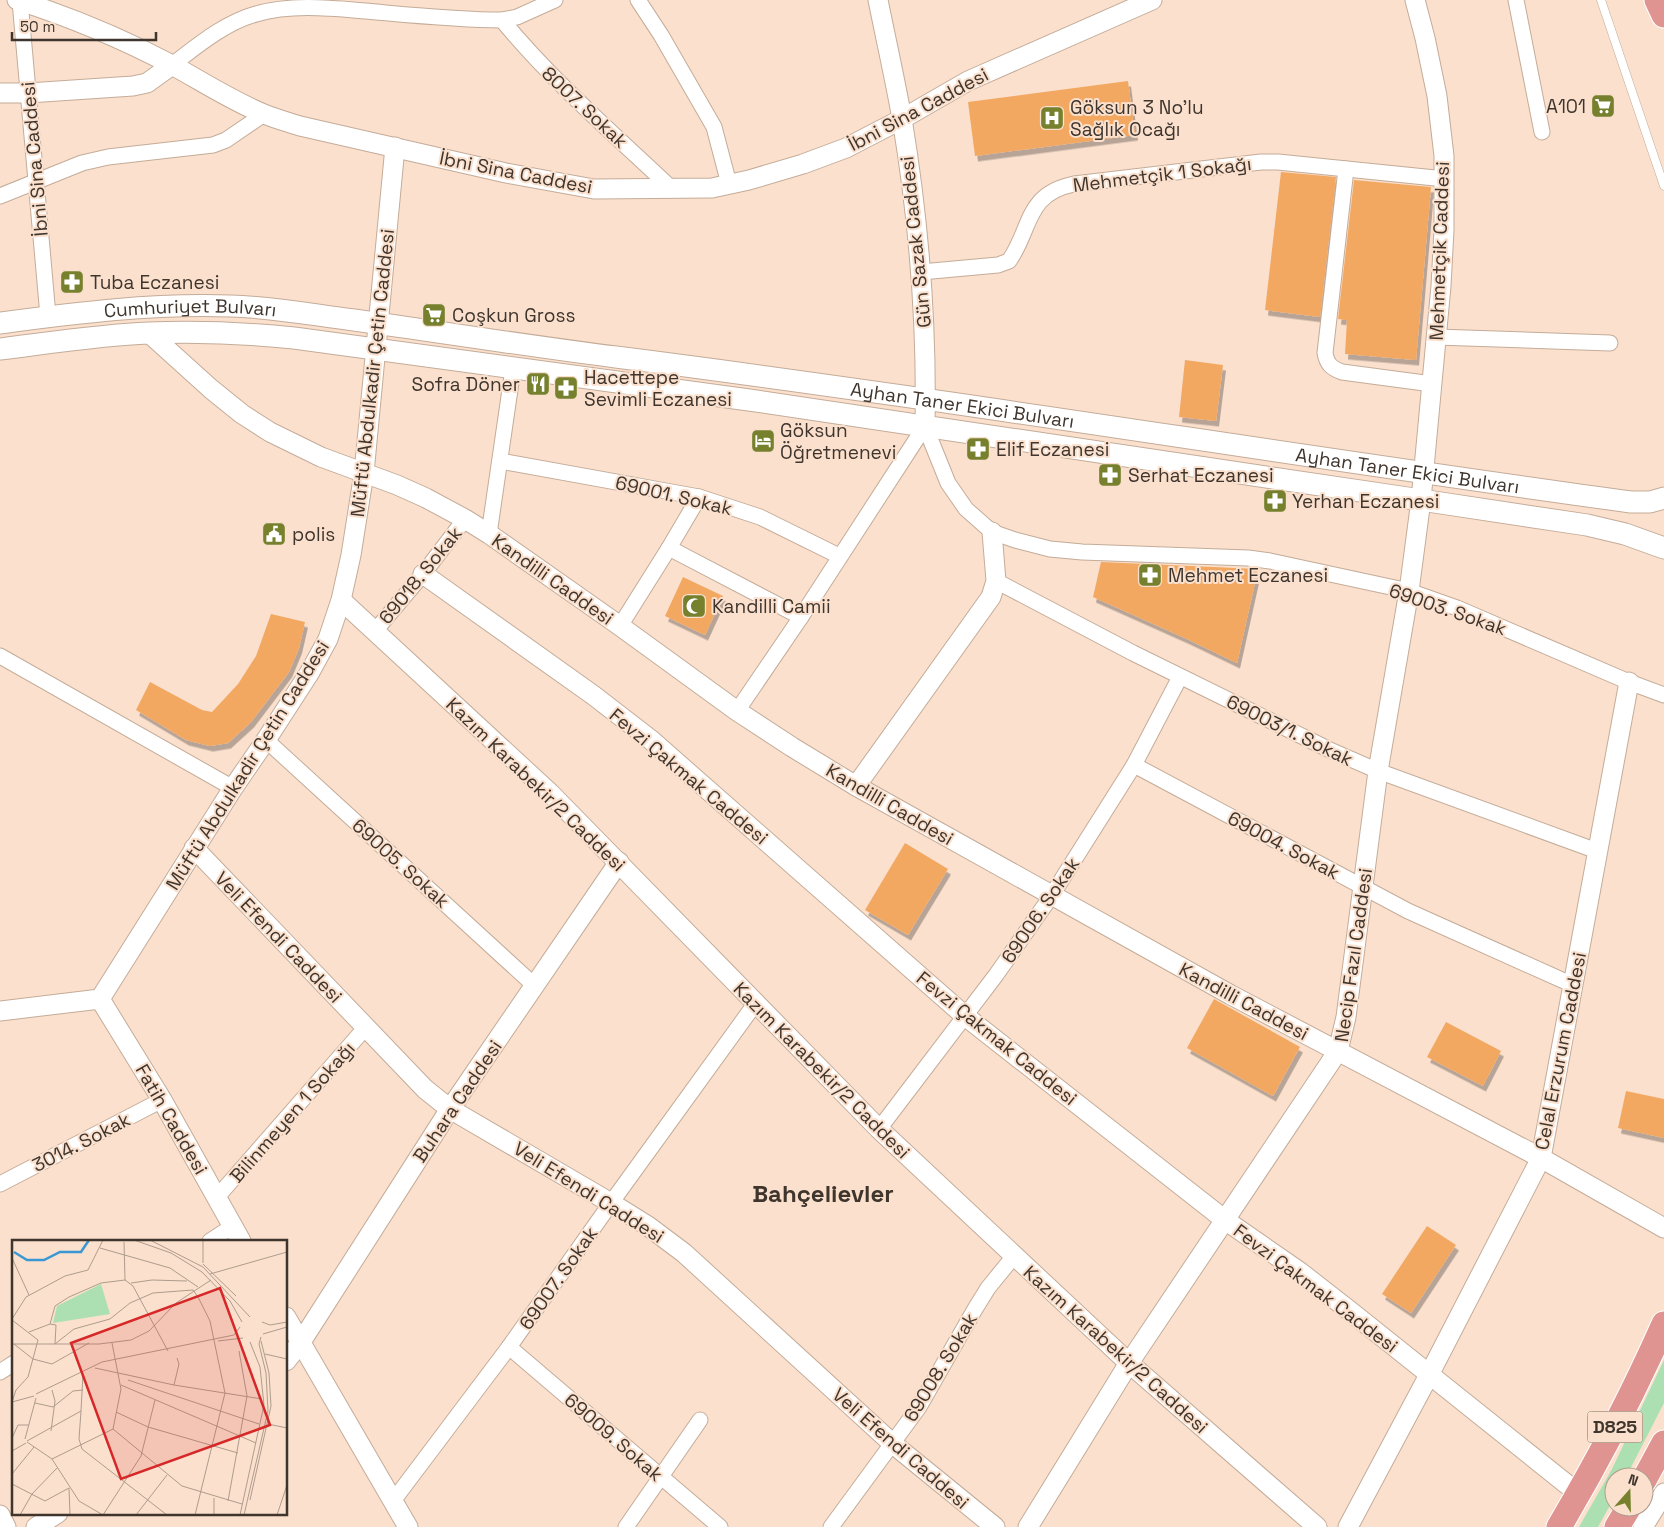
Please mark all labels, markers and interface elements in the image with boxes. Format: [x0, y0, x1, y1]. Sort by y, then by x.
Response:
scale bar [12, 10, 156, 42]
text: 50 m [20, 17, 55, 36]
street label: 8007. Sokak [536, 61, 633, 154]
street label: İbni Sina Caddesi [844, 62, 993, 157]
street label: İbni Sina Caddesi [15, 81, 54, 237]
supermarket icon: A101 [1590, 93, 1616, 119]
place label: A101 [1546, 94, 1586, 119]
place label: Göksun 3 No'lu Sağlık Ocağı [1070, 95, 1204, 142]
hospital icon: Göksun 3 No'lu Sağlık Ocağı [1039, 105, 1065, 131]
street label: İbni Sina Caddesi [437, 145, 594, 200]
street label: Mehmetçik 1 Sokağı [1071, 151, 1253, 198]
street label: Gün Sazak Caddesi [894, 155, 937, 329]
street label: Mehmetçik Caddesi [1424, 161, 1455, 341]
street label: Müftü Abdulkadir Çetin Caddesi [345, 228, 400, 518]
pharmacy icon: Tuba Eczanesi [59, 269, 85, 295]
place label: Tuba Eczanesi [90, 270, 219, 295]
street label: Cumhuriyet Bulvarı [103, 293, 278, 324]
supermarket icon: Coşkun Gross [421, 302, 447, 328]
place label: Coşkun Gross [452, 303, 575, 328]
place label: Hacettepe Sevimli Eczanesi [584, 365, 732, 412]
restaurant icon: Sofra Döner [525, 371, 551, 397]
place label: Sofra Döner [412, 372, 520, 397]
pharmacy icon: Hacettepe Sevimli Eczanesi [553, 375, 579, 401]
street label: Ayhan Taner Ekici Bulvarı [849, 377, 1076, 434]
place label: Göksun Öğretmenevi [780, 418, 896, 465]
hotel icon: Göksun Öğretmenevi [750, 428, 776, 454]
pharmacy icon: Elif Eczanesi [965, 436, 991, 462]
place label: Elif Eczanesi [996, 437, 1109, 462]
street label: Ayhan Taner Ekici Bulvarı [1294, 442, 1521, 499]
pharmacy icon: Serhat Eczanesi [1097, 462, 1123, 488]
place label: Serhat Eczanesi [1128, 463, 1274, 488]
street label: 69001. Sokak [613, 470, 735, 521]
pharmacy icon: Yerhan Eczanesi [1262, 488, 1288, 514]
place label: Yerhan Eczanesi [1292, 489, 1440, 514]
public building icon: polis [261, 521, 287, 547]
street label: 69018. Sokak [373, 521, 467, 629]
place label: polis [292, 522, 335, 547]
street label: Kandilli Caddesi [487, 528, 619, 631]
pharmacy icon: Mehmet Eczanesi [1137, 562, 1163, 588]
place label: Mehmet Eczanesi [1168, 563, 1328, 588]
street label: 69003. Sokak [1386, 578, 1510, 641]
mosque icon: Kandilli Camii [681, 593, 707, 619]
place label: Kandilli Camii [712, 594, 831, 619]
street label: Müftü Abdulkadir Çetin Caddesi [160, 636, 335, 895]
street label: 69003/1. Sokak [1222, 689, 1357, 772]
street label: Kazım Karabekir/2 Caddesi [441, 692, 631, 877]
street label: Fevzi Çakmak Caddesi [604, 703, 773, 850]
street label: Kandilli Caddesi [822, 758, 958, 851]
street label: 69004. Sokak [1224, 806, 1344, 885]
street label: 69005. Sokak [347, 813, 455, 914]
street label: 69006. Sokak [996, 852, 1085, 968]
street label: Veli Efendi Caddesi [210, 866, 348, 1008]
street label: Necip Fazıl Caddesi [1329, 866, 1378, 1044]
street label: Celal Erzurum Caddesi [1529, 950, 1592, 1152]
street label: Kandilli Caddesi [1175, 957, 1313, 1046]
street label: Fevzi Çakmak Caddesi [911, 966, 1082, 1111]
street label: Kazım Karabekir/2 Caddesi [728, 977, 915, 1164]
street label: Buhara Caddesi [407, 1035, 508, 1167]
street label: Bilinmeyen 1 Sokağı [224, 1037, 360, 1188]
street label: Fatih Caddesi [130, 1059, 213, 1179]
street label: 3014. Sokak [28, 1107, 135, 1178]
street label: Veli Efendi Caddesi [509, 1136, 669, 1249]
district label: Bahçelievler [752, 1178, 894, 1209]
street label: Fevzi Çakmak Caddesi [1228, 1218, 1403, 1358]
street label: 69007. Sokak [514, 1222, 603, 1335]
inset map [12, 1240, 288, 1514]
street label: Kazım Karabekir/2 Caddesi [1018, 1260, 1213, 1439]
street label: 69008. Sokak [898, 1308, 983, 1426]
street label: Veli Efendi Caddesi [827, 1382, 974, 1515]
street label: 69009. Sokak [559, 1388, 668, 1487]
road number: D825 [1588, 1411, 1642, 1442]
north arrow [1604, 1467, 1654, 1517]
text: N [1626, 1470, 1641, 1490]

